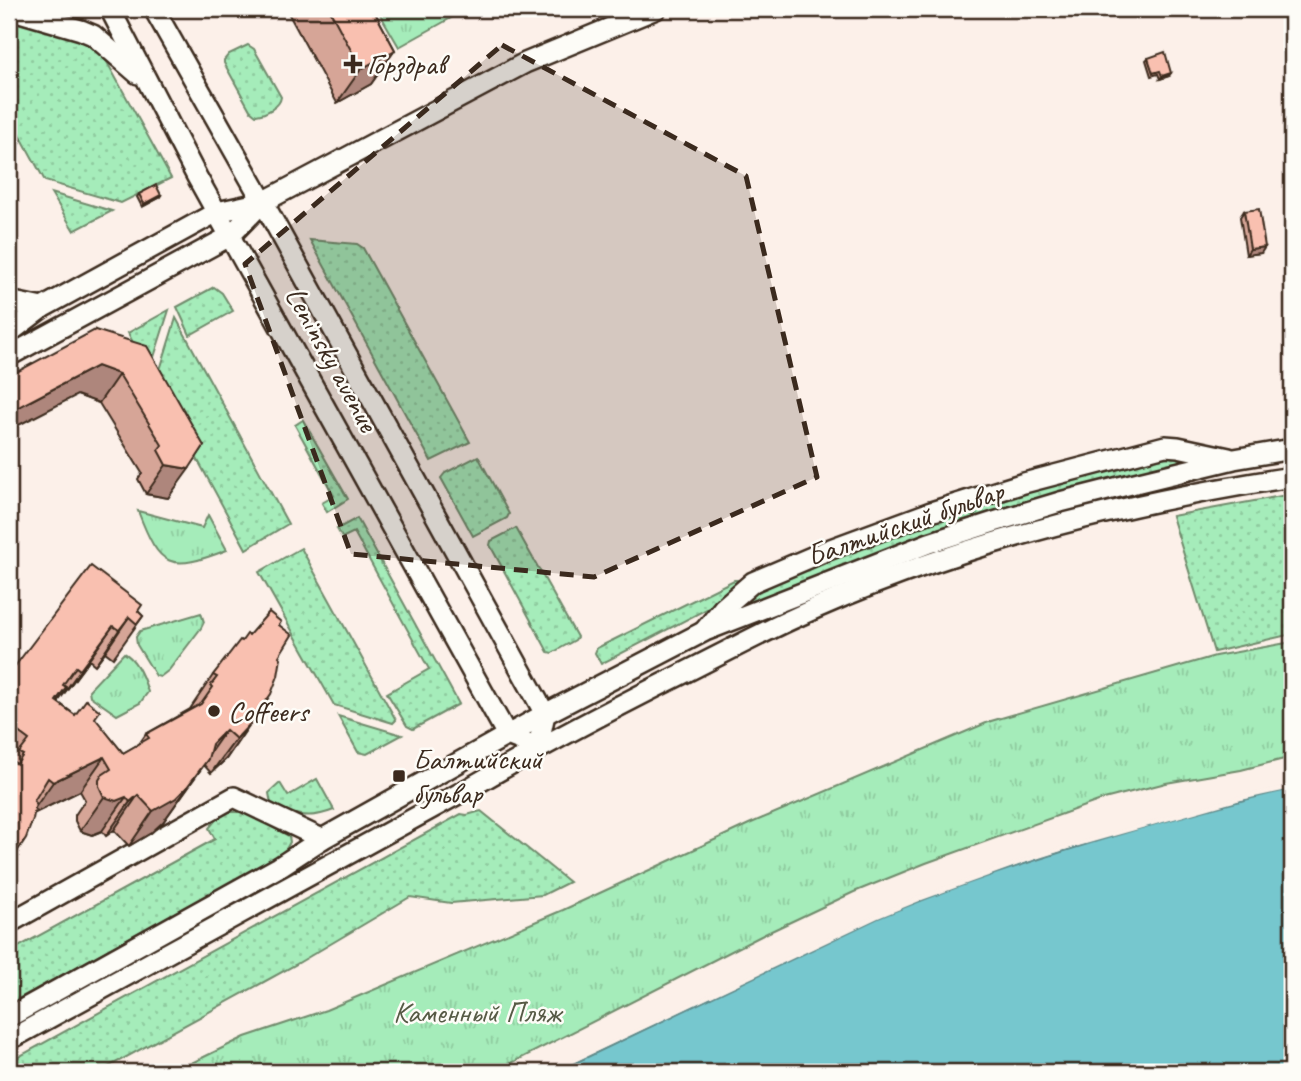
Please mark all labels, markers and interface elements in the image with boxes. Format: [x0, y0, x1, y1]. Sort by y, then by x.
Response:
place label: Горздрав [367, 45, 450, 83]
marker: Горздрав [345, 56, 361, 72]
street label: Leninsky avenue [277, 280, 389, 440]
street label: Балтийский бульвар [802, 471, 1010, 574]
place label: Coffeers [228, 692, 311, 730]
marker: Coffeers [206, 703, 222, 719]
place label: Балтийский бульвар [413, 740, 544, 812]
marker: Балтийский бульвар [391, 768, 407, 784]
park label: Каменный Пляж [393, 993, 563, 1031]

